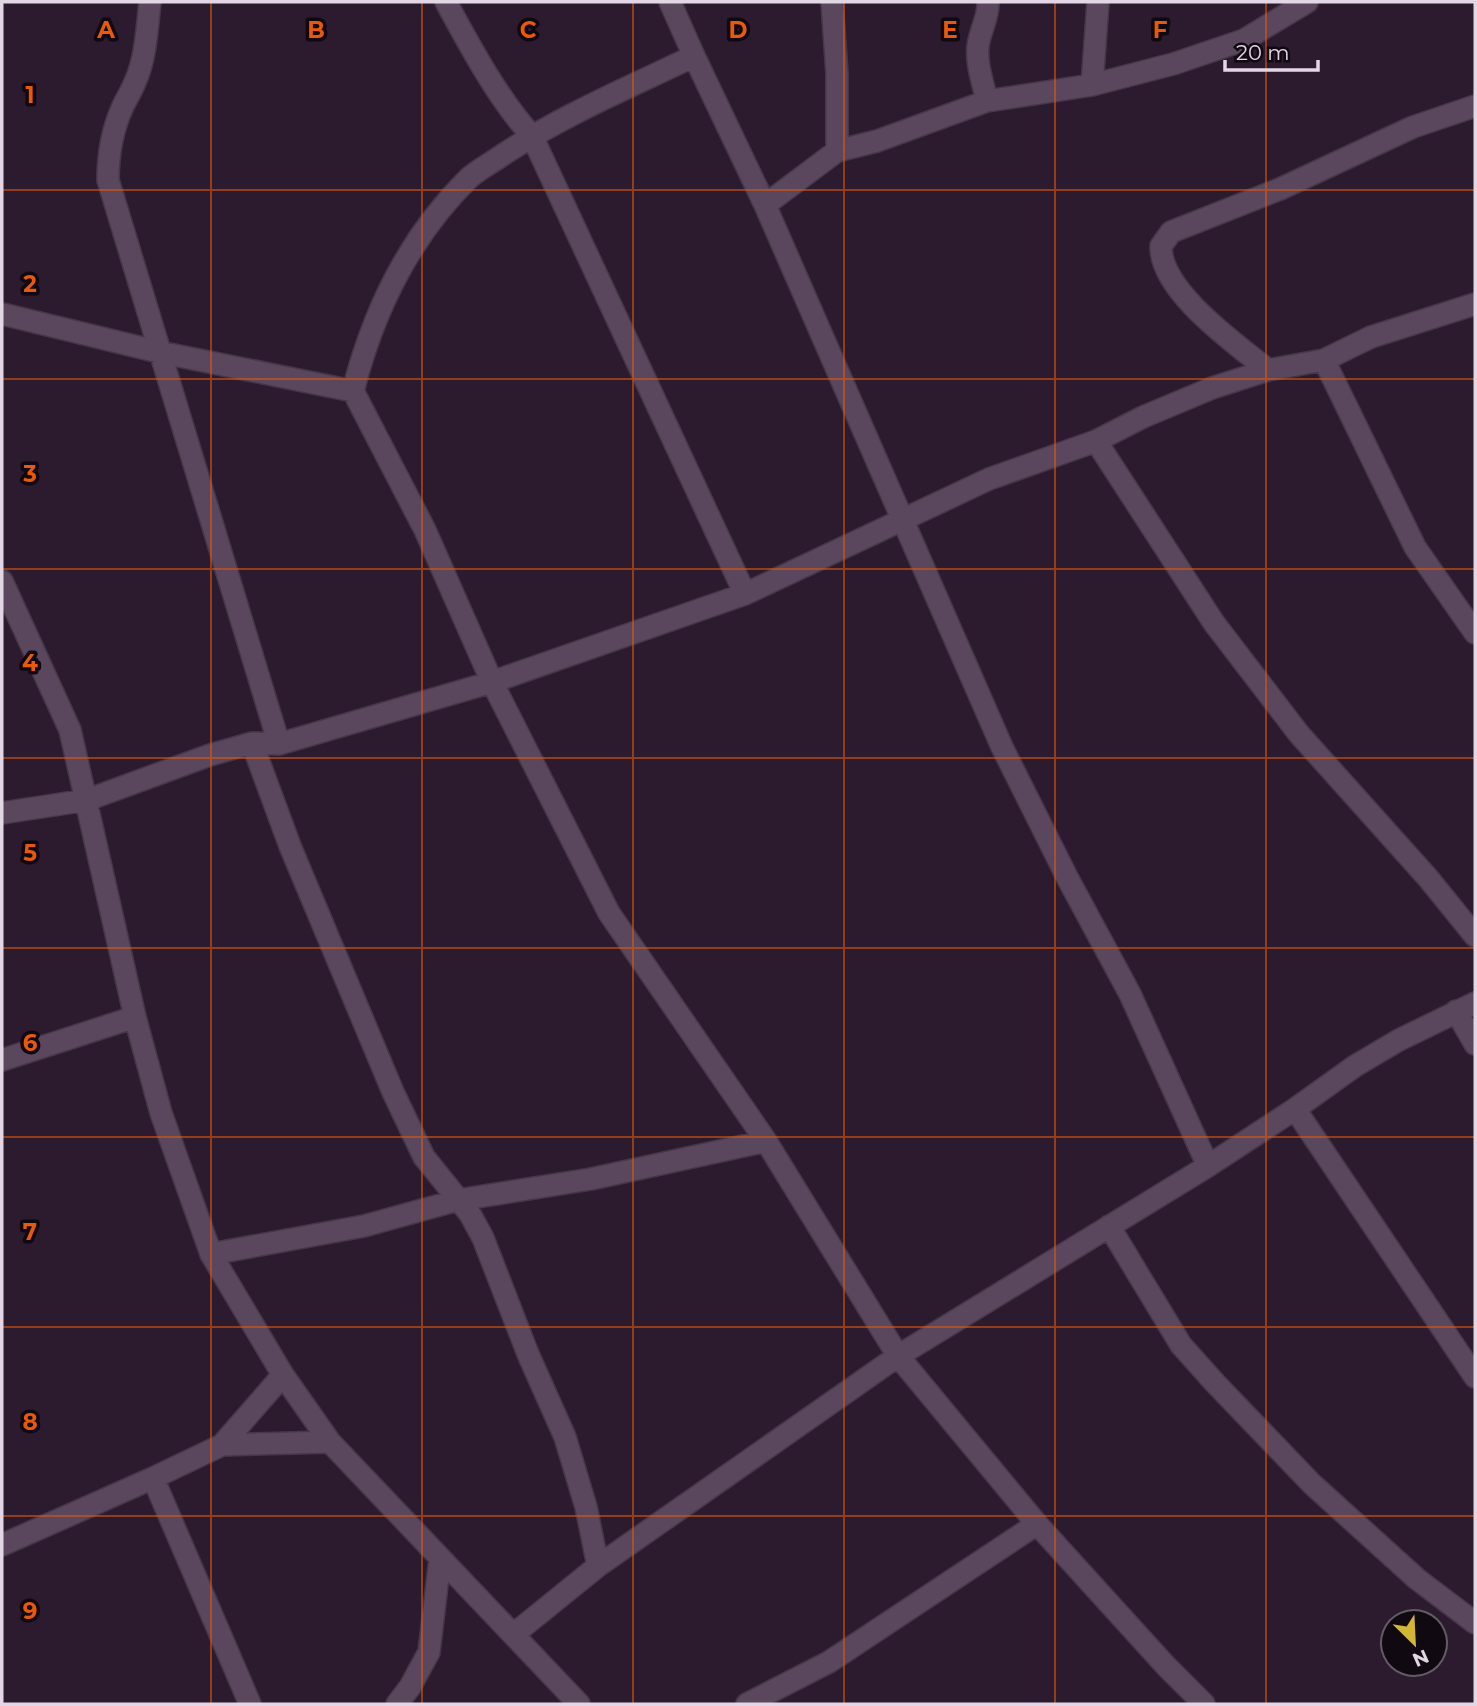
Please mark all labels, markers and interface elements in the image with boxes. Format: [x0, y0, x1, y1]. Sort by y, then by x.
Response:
text: A [96, 16, 115, 44]
text: B [307, 16, 325, 44]
text: C [520, 16, 537, 44]
text: D [729, 16, 748, 44]
text: E [942, 16, 958, 44]
text: F [1153, 16, 1168, 44]
scale bar [1225, 28, 1318, 72]
text: 20 m [1236, 40, 1290, 65]
text: 1 [25, 81, 35, 109]
text: 2 [23, 270, 37, 298]
text: 3 [22, 460, 37, 488]
text: 4 [22, 649, 38, 677]
text: 5 [23, 839, 37, 867]
text: 6 [23, 1029, 38, 1057]
text: 7 [23, 1218, 37, 1246]
text: 8 [22, 1408, 38, 1436]
text: 9 [23, 1597, 37, 1625]
north arrow [1379, 1608, 1449, 1678]
text: N [1409, 1644, 1432, 1672]

